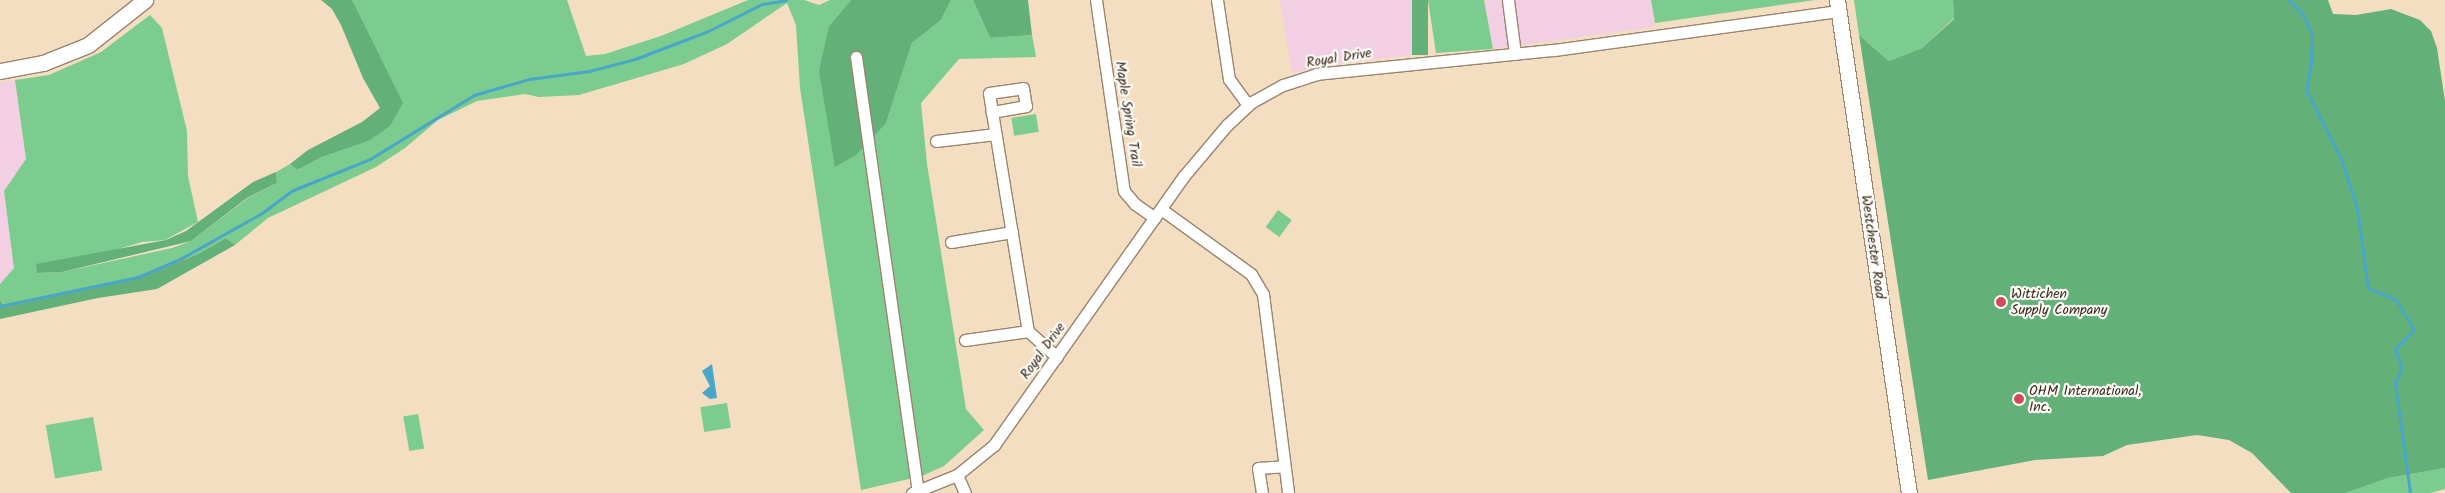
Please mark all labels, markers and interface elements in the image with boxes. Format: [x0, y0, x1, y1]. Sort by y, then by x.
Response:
street label: Royal Drive [1305, 45, 1373, 71]
street label: Maple Spring Trail [1111, 60, 1145, 168]
street label: Westchester Road [1857, 194, 1889, 300]
place label: Wittichen Supply Company [2011, 286, 2107, 318]
marker: Wittichen Supply Company [1995, 296, 2007, 308]
street label: Royal Drive [1017, 319, 1069, 383]
place label: OHM International, Inc. [2029, 383, 2142, 416]
marker: OHM International, Inc. [2013, 393, 2025, 405]

